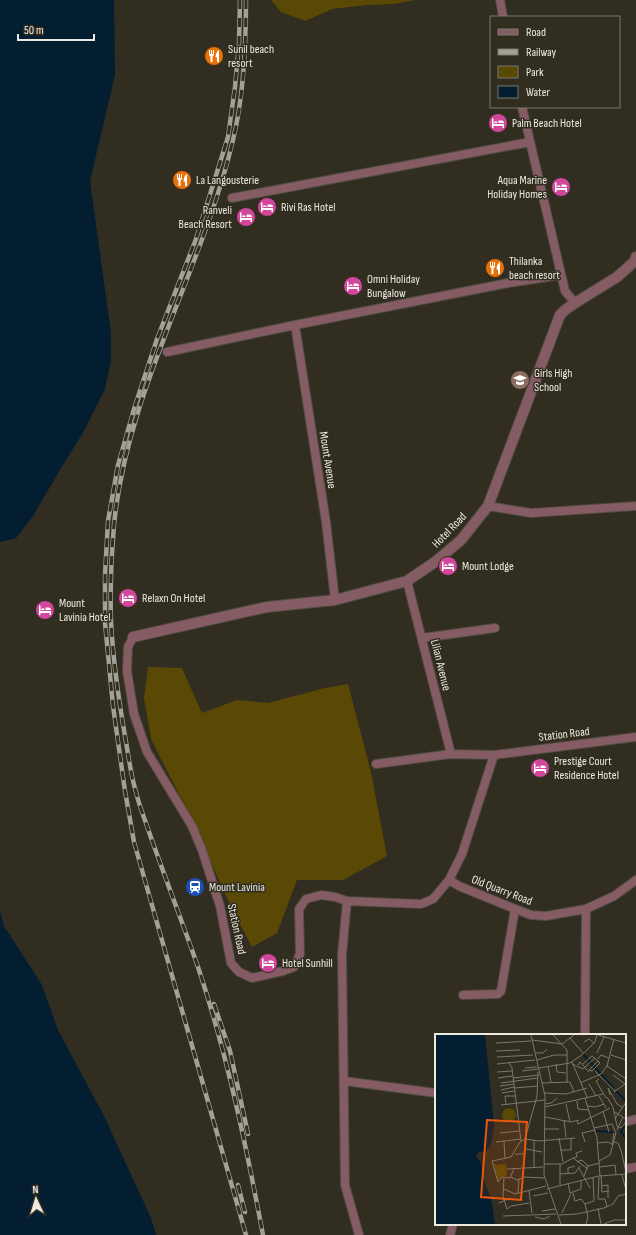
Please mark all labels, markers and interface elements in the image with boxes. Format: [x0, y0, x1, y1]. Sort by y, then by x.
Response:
scale bar [18, 16, 94, 42]
legend [490, 16, 620, 108]
text: 50 m [24, 23, 44, 38]
text: Road [526, 25, 546, 40]
place label: Sunil beach resort [228, 42, 274, 71]
restaurant icon: Sunil beach resort [203, 45, 225, 67]
text: Railway [526, 45, 557, 60]
text: Park [526, 65, 544, 80]
text: Water [526, 85, 550, 100]
hotel icon: Palm Beach Hotel [487, 112, 509, 134]
place label: Palm Beach Hotel [512, 116, 582, 131]
restaurant icon: La Langousterie [171, 169, 193, 191]
place label: La Langousterie [196, 173, 259, 188]
place label: Aqua Marine Holiday Homes [487, 173, 547, 202]
hotel icon: Aqua Marine Holiday Homes [550, 176, 572, 198]
hotel icon: Rivi Ras Hotel [256, 196, 278, 218]
place label: Rivi Ras Hotel [281, 200, 335, 215]
place label: Ranveli Beach Resort [179, 203, 232, 232]
hotel icon: Ranveli Beach Resort [235, 206, 257, 228]
place label: Thilanka beach resort [509, 254, 560, 283]
restaurant icon: Thilanka beach resort [484, 257, 506, 279]
place label: Omni Holiday Bungalow [367, 272, 420, 301]
hotel icon: Omni Holiday Bungalow [342, 275, 364, 297]
place label: Girls High School [534, 366, 572, 395]
school or university icon: Girls High School [509, 369, 531, 391]
street label: Mount Avenue [316, 431, 339, 490]
street label: Hotel Road [429, 509, 470, 551]
hotel icon: Mount Lodge [437, 555, 459, 577]
place label: Mount Lodge [462, 559, 514, 574]
hotel icon: Relaxn On Hotel [117, 587, 139, 609]
place label: Relaxn On Hotel [142, 591, 205, 606]
place label: Mount Lavinia Hotel [59, 596, 110, 625]
hotel icon: Mount Lavinia Hotel [34, 599, 56, 621]
street label: Lilian Avenue [427, 638, 454, 693]
street label: Station Road [538, 724, 590, 745]
place label: Prestige Court Residence Hotel [554, 754, 619, 783]
hotel icon: Prestige Court Residence Hotel [529, 757, 551, 779]
street label: Old Quarry Road [469, 872, 534, 909]
station icon: Mount Lavinia [184, 876, 206, 898]
place label: Mount Lavinia [209, 880, 265, 895]
street label: Station Road [224, 902, 249, 956]
hotel icon: Hotel Sunhill [257, 952, 279, 974]
place label: Hotel Sunhill [282, 956, 333, 971]
inset map [435, 1034, 626, 1225]
north arrow [16, 1179, 56, 1219]
text: N [32, 1183, 39, 1196]

